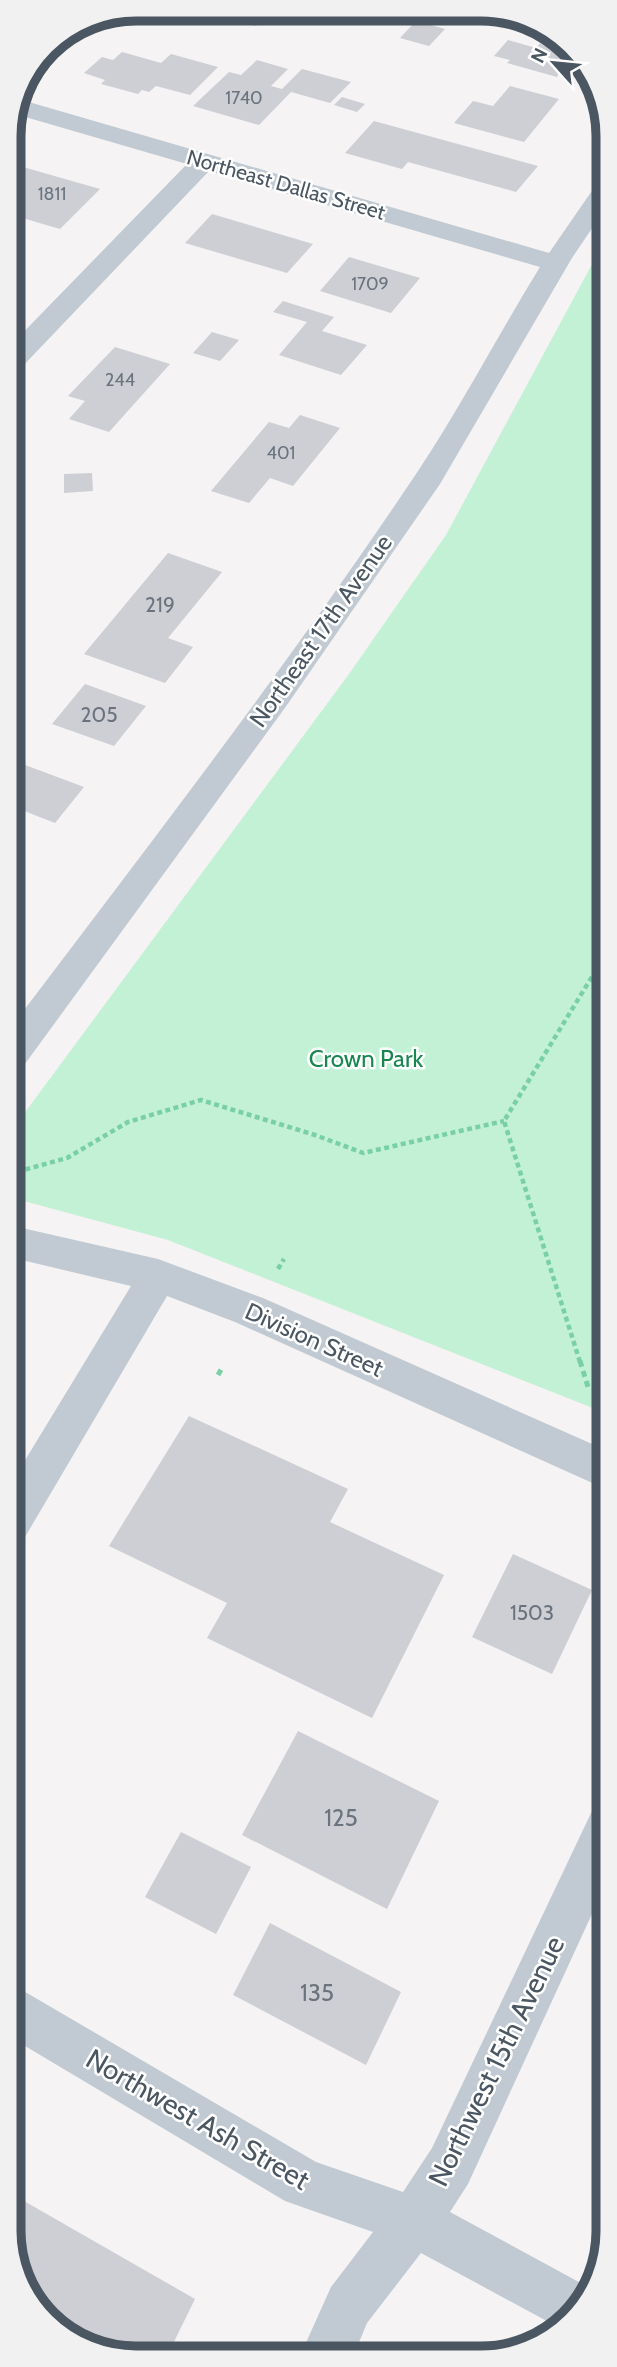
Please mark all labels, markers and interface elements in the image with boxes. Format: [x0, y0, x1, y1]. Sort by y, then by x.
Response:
north arrow [519, 28, 589, 98]
text: N [526, 44, 553, 67]
house number: 1740 [225, 87, 263, 109]
street label: Northeast Dallas Street [184, 144, 388, 225]
house number: 1811 [38, 183, 66, 205]
house number: 1709 [351, 273, 389, 295]
house number: 244 [105, 369, 135, 391]
house number: 401 [267, 442, 295, 464]
street label: Northeast 17th Avenue [243, 529, 398, 732]
house number: 219 [145, 592, 175, 617]
house number: 205 [80, 702, 118, 727]
park label: Crown Park [309, 1044, 423, 1073]
street label: Division Street [241, 1296, 388, 1383]
house number: 1503 [510, 1600, 554, 1625]
house number: 125 [324, 1803, 358, 1832]
street label: Northwest 15th Avenue [421, 1931, 571, 2191]
house number: 135 [300, 1978, 334, 2007]
street label: Northwest Ash Street [80, 2041, 316, 2197]

